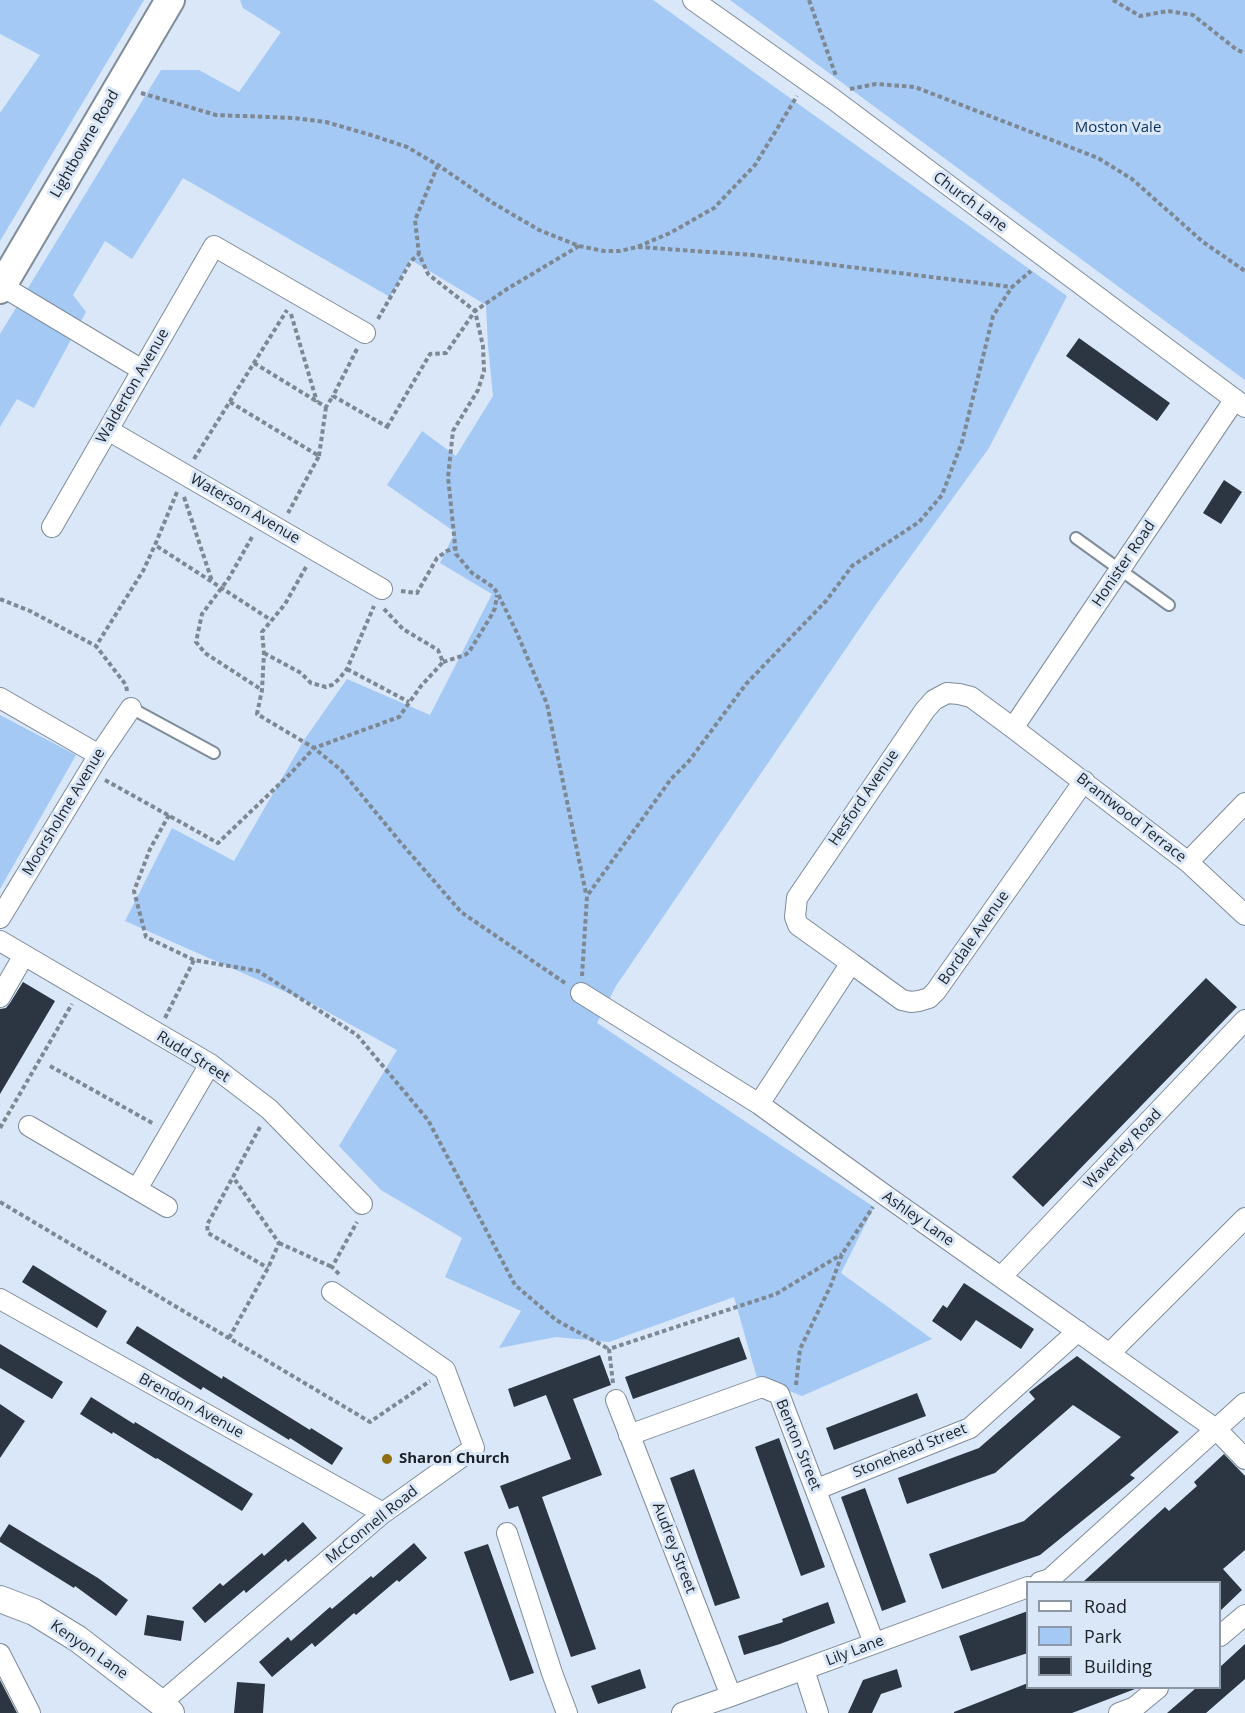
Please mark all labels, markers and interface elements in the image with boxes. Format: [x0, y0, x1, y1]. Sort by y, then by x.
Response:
street label: Lightbowne Road [47, 87, 123, 201]
park label: Moston Vale [1075, 119, 1161, 137]
street label: Church Lane [929, 168, 1011, 236]
street label: Walderton Avenue [93, 325, 173, 447]
street label: Waterson Avenue [187, 470, 303, 548]
street label: Honister Road [1089, 518, 1159, 610]
street label: Moorsholme Avenue [19, 745, 109, 879]
street label: Hesford Avenue [825, 746, 903, 850]
street label: Brantwood Terrace [1073, 770, 1189, 866]
street label: Bordale Avenue [935, 888, 1013, 988]
street label: Rudd Street [153, 1027, 233, 1087]
street label: Waverley Road [1081, 1105, 1165, 1193]
street label: Ashley Lane [879, 1188, 957, 1250]
street label: Brendon Avenue [135, 1370, 247, 1442]
street label: Benton Street [772, 1397, 824, 1493]
street label: Stonehead Street [850, 1420, 970, 1482]
place label: Sharon Church [399, 1450, 510, 1468]
marker: Sharon Church [380, 1452, 394, 1466]
street label: McConnell Road [322, 1482, 422, 1568]
street label: Audrey Street [648, 1500, 700, 1596]
legend [1026, 1581, 1221, 1689]
text: Road [1084, 1594, 1127, 1618]
street label: Kenyon Lane [47, 1617, 131, 1683]
text: Park [1084, 1624, 1122, 1648]
street label: Lily Lane [823, 1632, 887, 1670]
text: Building [1084, 1654, 1152, 1678]

